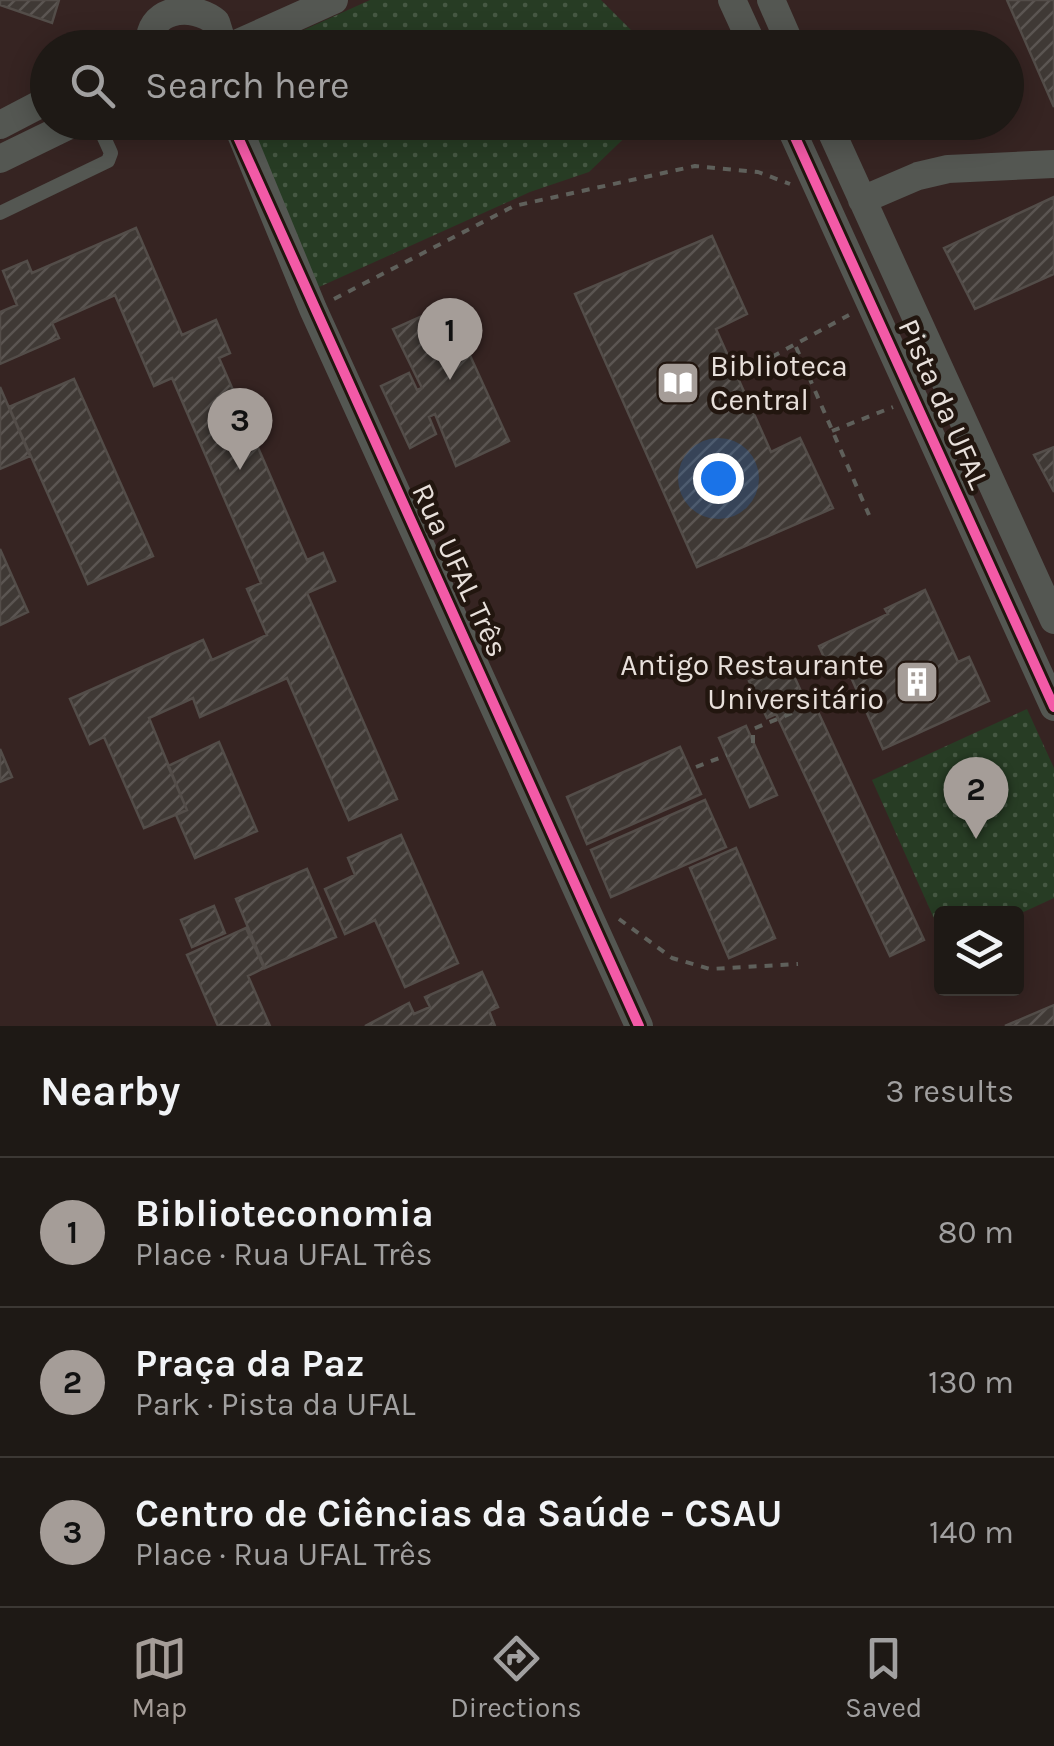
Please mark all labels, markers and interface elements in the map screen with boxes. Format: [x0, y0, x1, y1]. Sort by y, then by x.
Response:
search box [30, 30, 1024, 140]
icon: search [65, 58, 120, 113]
text: Search here [145, 63, 349, 108]
pin: 1 [418, 298, 482, 380]
street label: Pista da UFAL [890, 313, 998, 495]
place label: Biblioteca Central [710, 348, 848, 418]
library icon: Biblioteca Central [655, 360, 701, 406]
pin: 3 [208, 388, 272, 470]
your location [693, 453, 744, 504]
street label: Rua UFAL Três [404, 478, 516, 662]
place label: Antigo Restaurante Universitário [620, 647, 884, 717]
building icon: Antigo Restaurante Universitário [894, 659, 940, 705]
pin: 2 [944, 756, 1008, 839]
map controls [934, 906, 1024, 996]
button: layers [934, 906, 1024, 996]
text: Nearby [40, 1066, 180, 1116]
text: 3 results [886, 1073, 1014, 1110]
text: Biblioteconomia [135, 1191, 434, 1236]
text: 1 [67, 1214, 78, 1251]
text: 80 m [938, 1214, 1014, 1251]
text: Place · Rua UFAL Três [135, 1236, 433, 1273]
text: Praça da Paz [135, 1341, 364, 1386]
text: 2 [63, 1364, 82, 1401]
text: 130 m [928, 1364, 1014, 1401]
text: Park · Pista da UFAL [135, 1386, 416, 1423]
text: Centro de Ciências da Saúde - CSAU [135, 1491, 782, 1536]
text: 3 [63, 1514, 82, 1551]
text: 140 m [929, 1514, 1014, 1551]
text: Place · Rua UFAL Três [135, 1536, 433, 1573]
tab: Map [132, 1631, 187, 1724]
tab: Directions [450, 1631, 582, 1724]
tab: Saved [845, 1631, 922, 1724]

